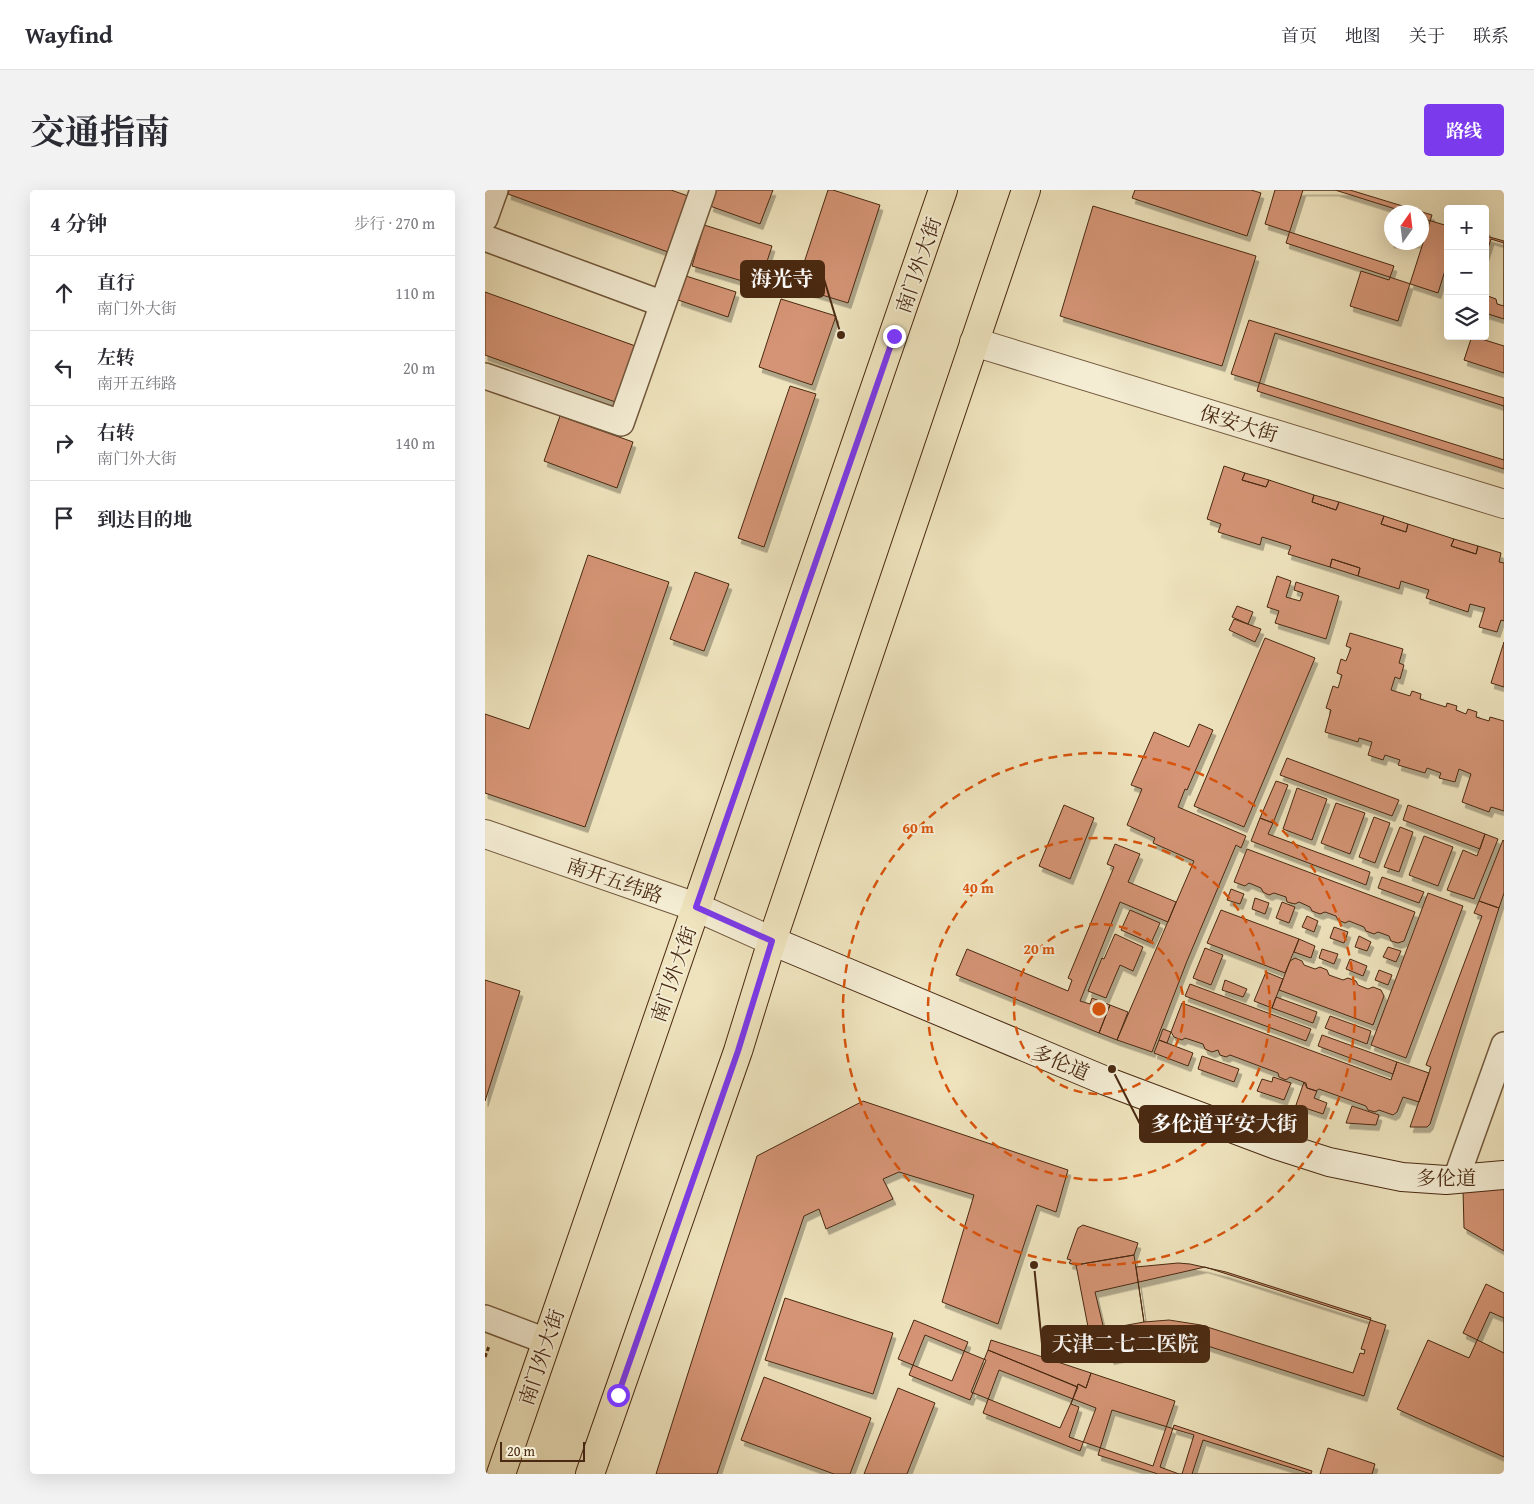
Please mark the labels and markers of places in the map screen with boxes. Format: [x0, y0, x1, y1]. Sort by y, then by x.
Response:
callout: 海光寺 [741, 261, 824, 297]
centre of rings [1090, 1000, 1108, 1018]
callout: 多伦道平安大街 [1140, 1106, 1307, 1142]
callout: 天津二七二医院 [1042, 1326, 1209, 1362]

